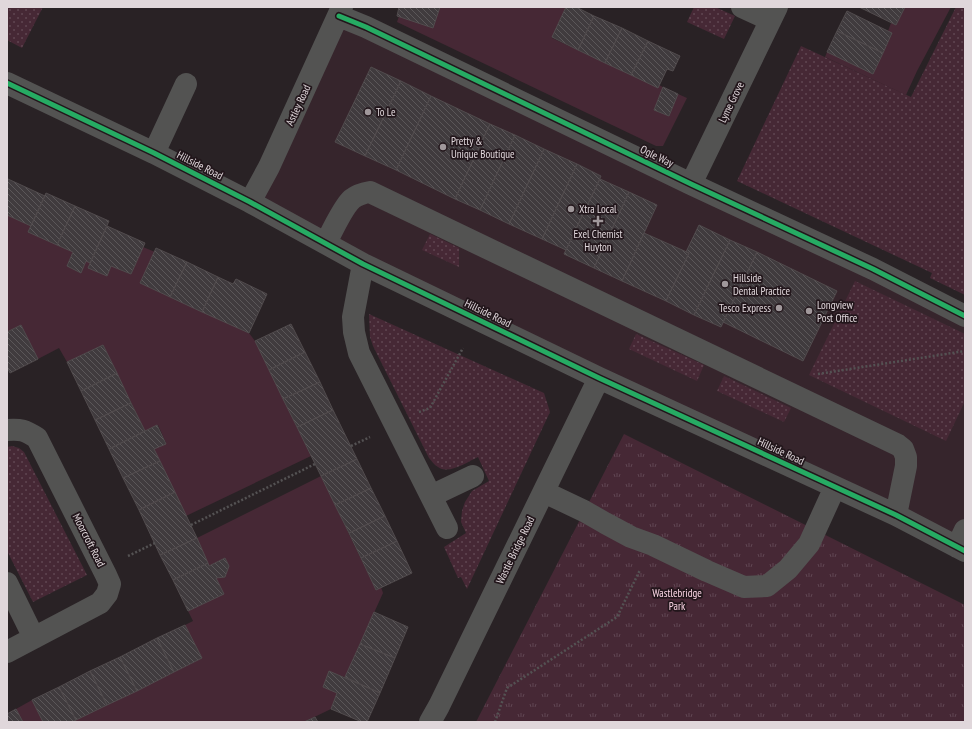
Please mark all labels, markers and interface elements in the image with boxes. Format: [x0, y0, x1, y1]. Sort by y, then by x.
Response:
street label: Lyme Grove [715, 79, 747, 125]
street label: Astley Road [282, 82, 314, 128]
place label: To Le [376, 105, 396, 119]
marker: To Le [363, 107, 373, 117]
place label: Pretty & Unique Boutique [451, 134, 515, 161]
marker: Pretty & Unique Boutique [438, 142, 448, 152]
street label: Ogle Way [638, 142, 677, 170]
street label: Hillside Road [175, 147, 226, 183]
place label: Xtra Local [579, 202, 617, 216]
marker: Xtra Local [566, 204, 576, 214]
marker: Exel Chemist Huyton [593, 216, 603, 226]
place label: Exel Chemist Huyton [573, 227, 623, 254]
place label: Hillside Dental Practice [733, 271, 791, 298]
marker: Hillside Dental Practice [720, 279, 730, 289]
street label: Hillside Road [462, 296, 514, 330]
place label: Longview Post Office [817, 298, 858, 325]
place label: Tesco Express [719, 301, 771, 315]
marker: Tesco Express [774, 303, 784, 313]
marker: Longview Post Office [804, 306, 814, 316]
street label: Hillside Road [755, 434, 807, 468]
street label: Moorcroft Road [70, 511, 108, 569]
street label: Wastle Bridge Road [493, 514, 537, 586]
park label: Wastlebridge Park [652, 586, 702, 613]

